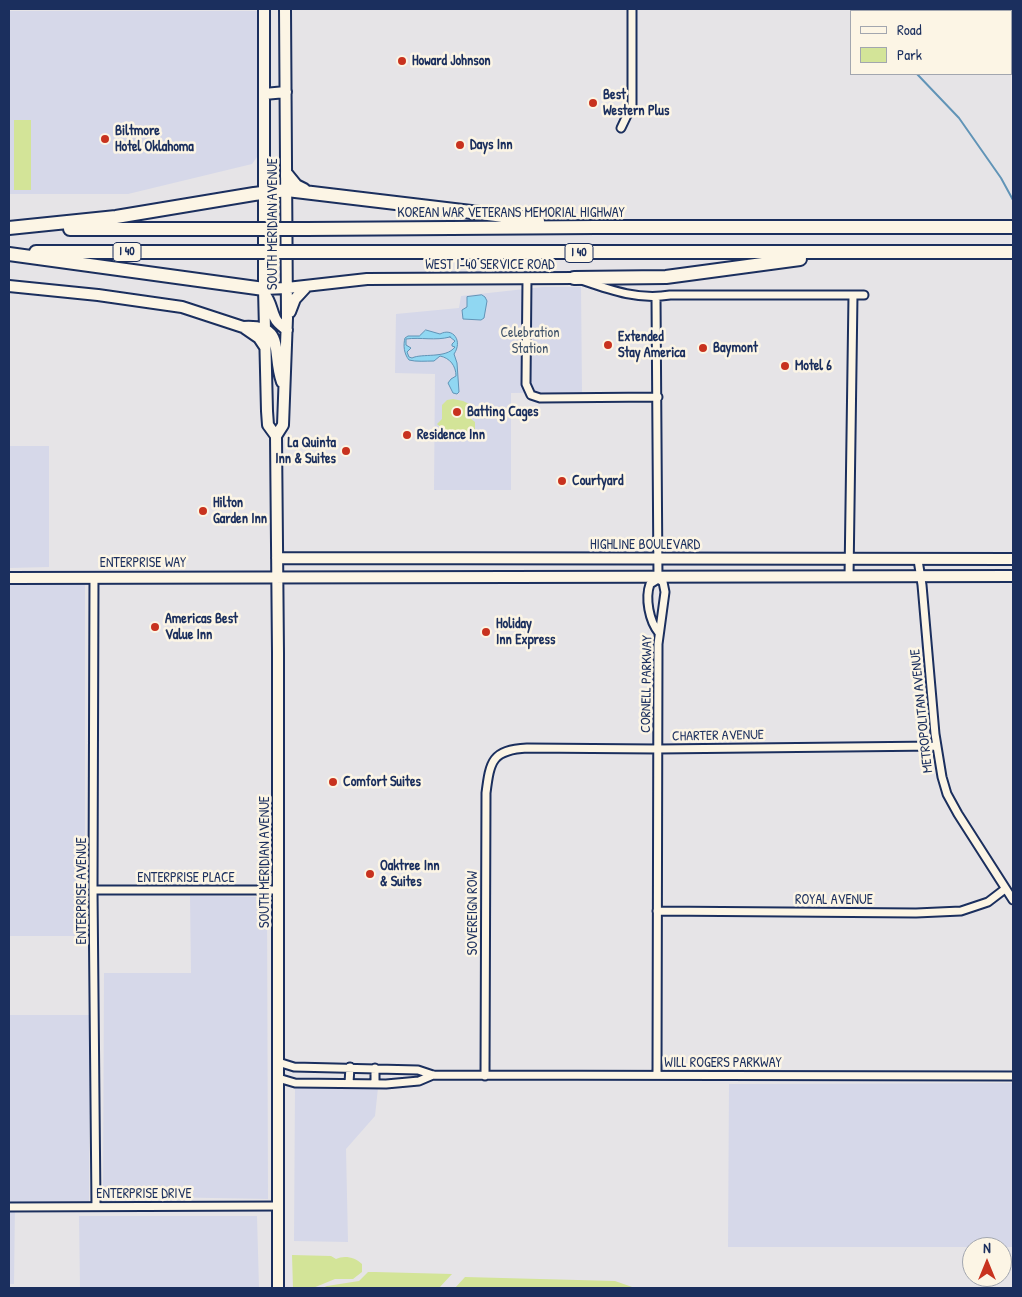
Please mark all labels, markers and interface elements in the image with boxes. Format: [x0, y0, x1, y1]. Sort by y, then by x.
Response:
legend [850, 10, 1012, 75]
text: Road [897, 19, 922, 40]
text: Park [897, 44, 922, 65]
place label: Howard Johnson [412, 53, 491, 69]
marker: Howard Johnson [396, 55, 408, 67]
place label: Best Western Plus [603, 87, 669, 120]
marker: Best Western Plus [587, 97, 599, 109]
place label: Biltmore Hotel Oklahoma [115, 123, 194, 156]
marker: Biltmore Hotel Oklahoma [99, 133, 111, 145]
place label: Days Inn [470, 137, 513, 153]
marker: Days Inn [454, 139, 466, 151]
street label: SOUTH MERIDIAN AVENUE [265, 158, 281, 290]
street label: KOREAN WAR VETERANS MEMORIAL HIGHWAY [397, 205, 625, 221]
road number: I 40 [113, 242, 141, 262]
road number: I 40 [565, 244, 593, 262]
street label: WEST I-40 SERVICE ROAD [425, 257, 555, 273]
park label: Celebration Station [500, 325, 560, 358]
place label: Extended Stay America [618, 329, 685, 362]
marker: Extended Stay America [602, 339, 614, 351]
place label: Baymont [713, 340, 758, 356]
marker: Baymont [697, 342, 709, 354]
place label: Motel 6 [795, 358, 832, 374]
marker: Motel 6 [779, 360, 791, 372]
place label: Batting Cages [467, 404, 538, 420]
marker: Batting Cages [451, 406, 463, 418]
place label: Residence Inn [417, 427, 485, 443]
marker: Residence Inn [401, 429, 413, 441]
place label: La Quinta Inn & Suites [275, 435, 336, 468]
marker: La Quinta Inn & Suites [340, 445, 352, 457]
place label: Courtyard [572, 473, 623, 489]
marker: Courtyard [556, 475, 568, 487]
place label: Hilton Garden Inn [213, 495, 267, 528]
marker: Hilton Garden Inn [197, 505, 209, 517]
street label: HIGHLINE BOULEVARD [590, 537, 700, 553]
street label: ENTERPRISE WAY [100, 555, 186, 571]
place label: Americas Best Value Inn [165, 611, 238, 644]
place label: Holiday Inn Express [496, 616, 555, 648]
marker: Americas Best Value Inn [149, 621, 161, 633]
marker: Holiday Inn Express [480, 626, 492, 638]
street label: CORNELL PARKWAY [638, 635, 656, 733]
street label: METROPOLITAN AVENUE [907, 648, 937, 774]
street label: CHARTER AVENUE [672, 727, 764, 745]
place label: Comfort Suites [343, 774, 421, 790]
marker: Comfort Suites [327, 776, 339, 788]
street label: SOUTH MERIDIAN AVENUE [257, 796, 273, 928]
street label: ENTERPRISE AVENUE [74, 837, 90, 945]
place label: Oaktree Inn & Suites [380, 858, 440, 890]
marker: Oaktree Inn & Suites [364, 868, 376, 880]
street label: ENTERPRISE PLACE [137, 870, 235, 886]
street label: SOVEREIGN ROW [465, 871, 481, 955]
street label: ROYAL AVENUE [795, 892, 873, 908]
street label: WILL ROGERS PARKWAY [664, 1055, 782, 1071]
street label: ENTERPRISE DRIVE [96, 1186, 192, 1202]
north arrow [962, 1237, 1012, 1287]
text: N [983, 1238, 991, 1257]

